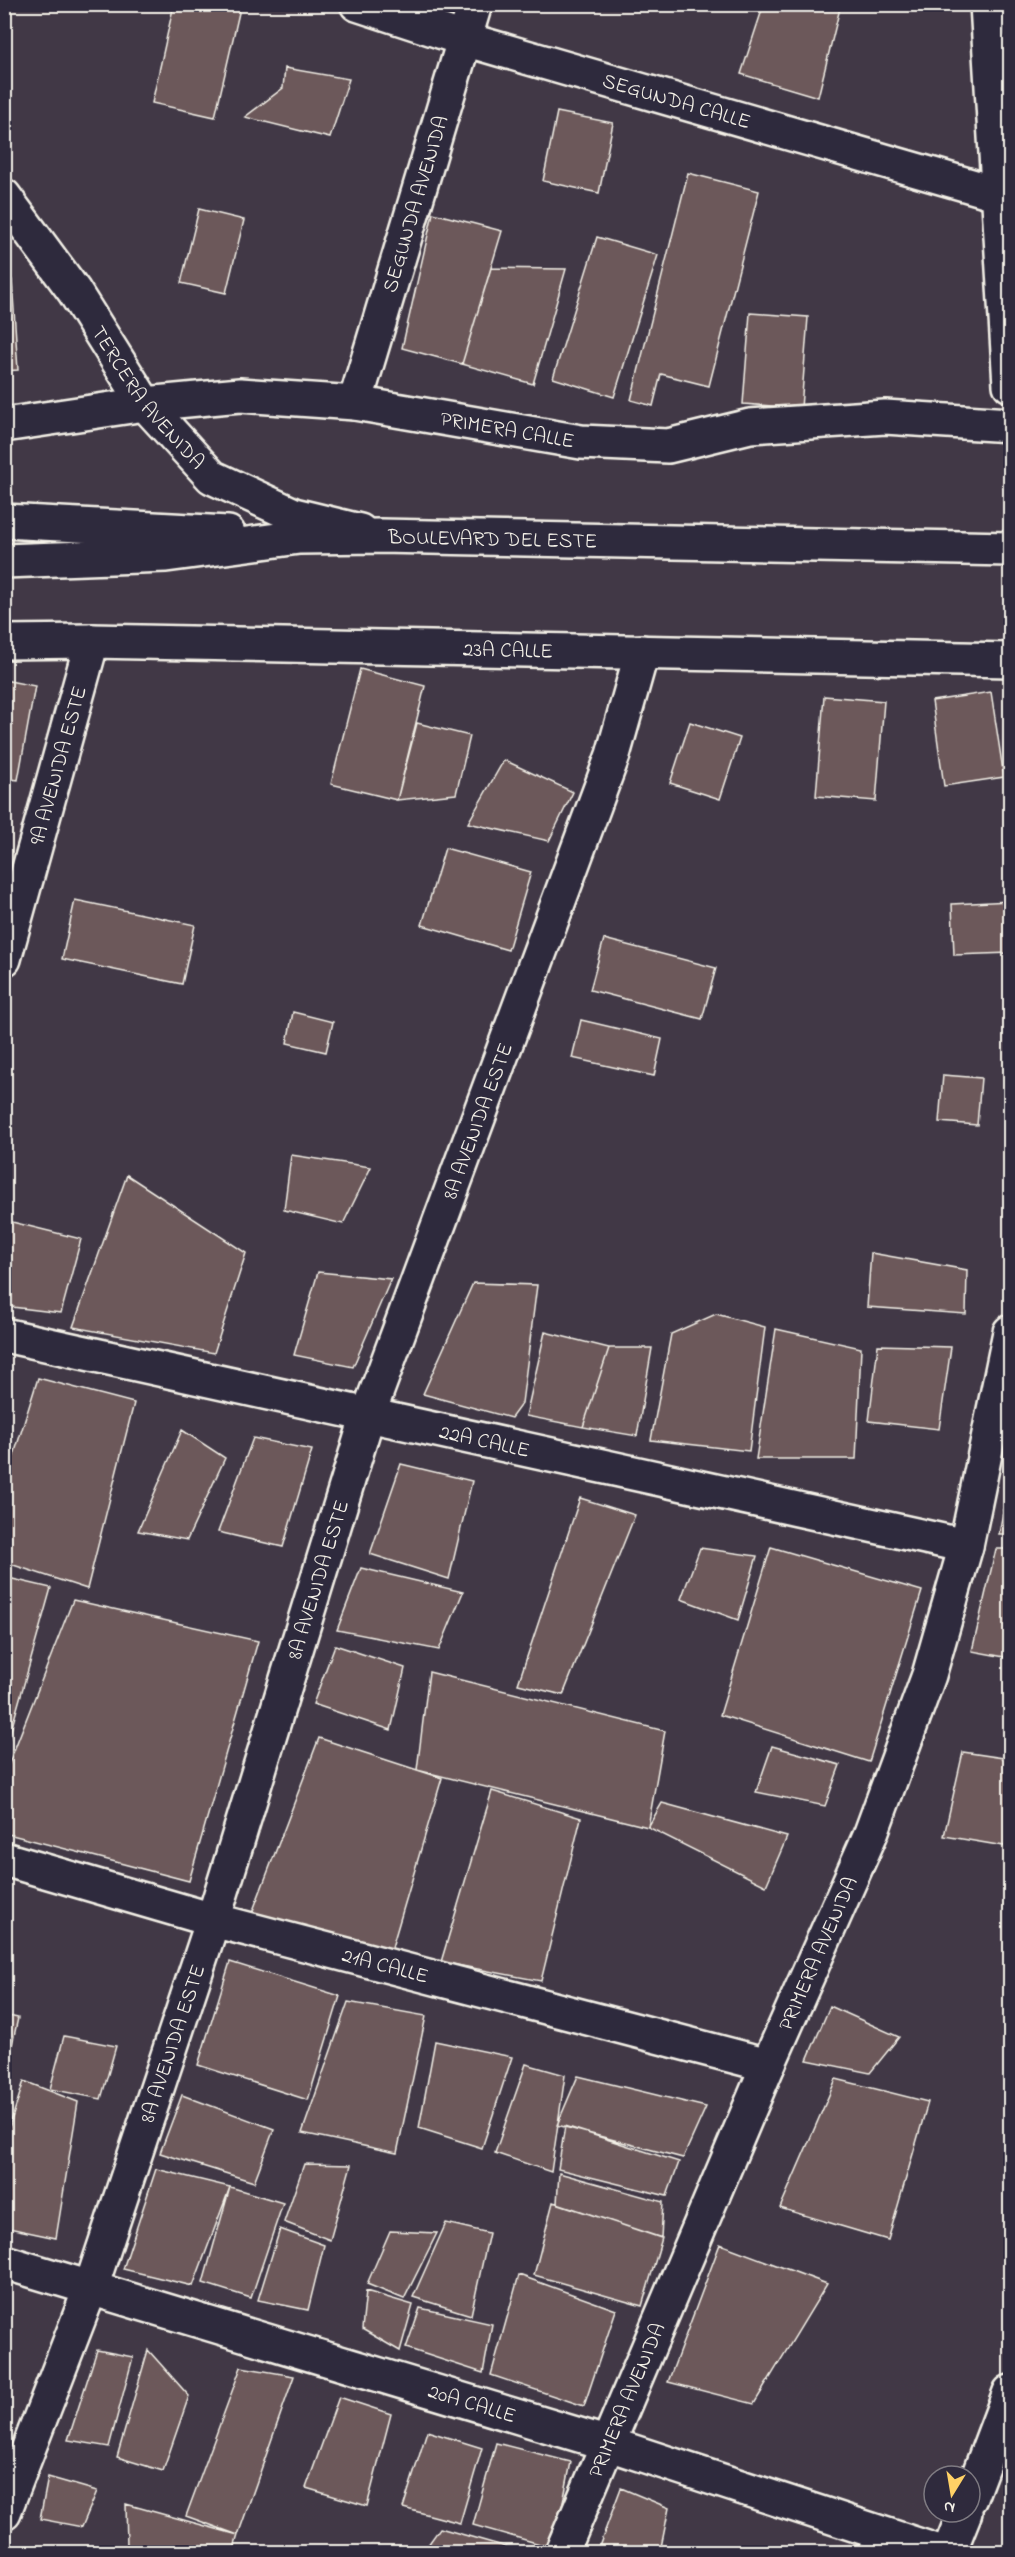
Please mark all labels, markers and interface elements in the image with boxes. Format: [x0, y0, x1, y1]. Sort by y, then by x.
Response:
street label: SEGUNDA CALLE [598, 67, 754, 138]
street label: SEGUNDA AVENIDA [376, 112, 458, 297]
street label: TERCERA AVENIDA [83, 321, 211, 477]
street label: PRIMERA CALLE [438, 405, 576, 458]
street label: BOULEVARD DEL ESTE [387, 523, 597, 557]
street label: 23A CALLE [463, 636, 553, 668]
street label: 9A AVENIDA ESTE [23, 683, 96, 849]
street label: 8A AVENIDA ESTE [436, 1039, 522, 1204]
street label: 22A CALLE [436, 1418, 532, 1467]
street label: 8A AVENIDA ESTE [281, 1497, 358, 1664]
street label: PRIMERA AVENIDA [772, 1872, 867, 2036]
street label: 21A CALLE [339, 1941, 431, 1993]
street label: 8A AVENIDA ESTE [134, 1961, 214, 2127]
street label: PRIMERA AVENIDA [582, 2319, 674, 2483]
street label: 20A CALLE [424, 2377, 519, 2432]
north arrow [922, 2464, 982, 2524]
text: N [942, 2494, 957, 2520]

